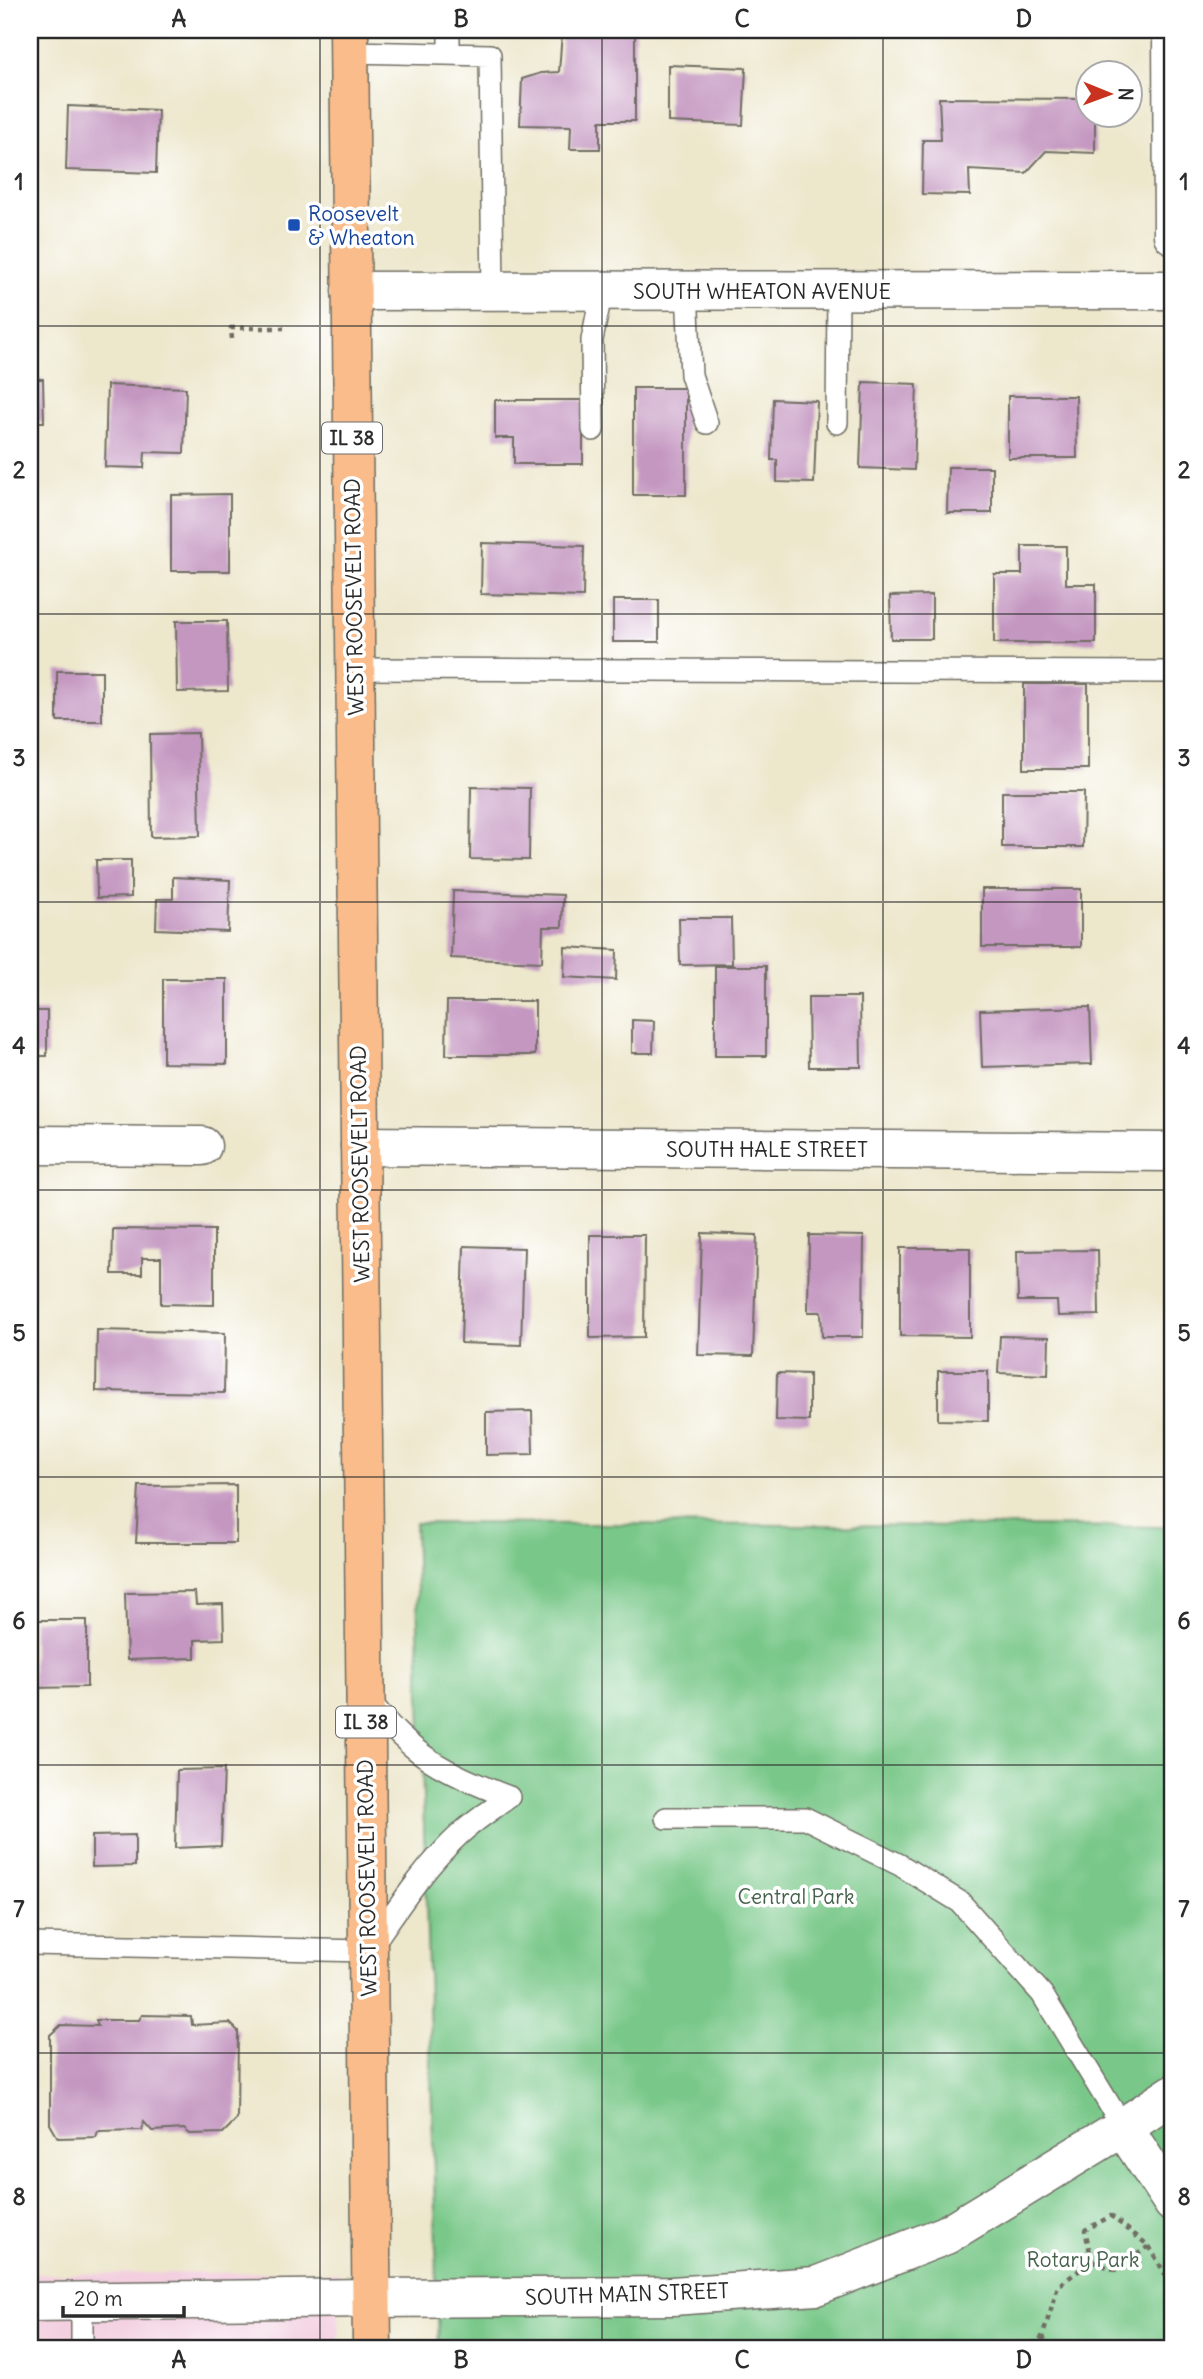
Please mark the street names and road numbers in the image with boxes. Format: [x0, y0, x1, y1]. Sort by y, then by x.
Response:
street label: SOUTH WHEATON AVENUE [633, 278, 891, 305]
road number: IL 38 [322, 422, 382, 453]
street label: WEST ROOSEVELT ROAD [338, 478, 370, 716]
street label: WEST ROOSEVELT ROAD [344, 1045, 376, 1283]
street label: SOUTH HALE STREET [666, 1136, 868, 1163]
road number: IL 38 [336, 1706, 396, 1738]
street label: WEST ROOSEVELT ROAD [351, 1759, 383, 1997]
street label: SOUTH MAIN STREET [525, 2277, 729, 2311]

